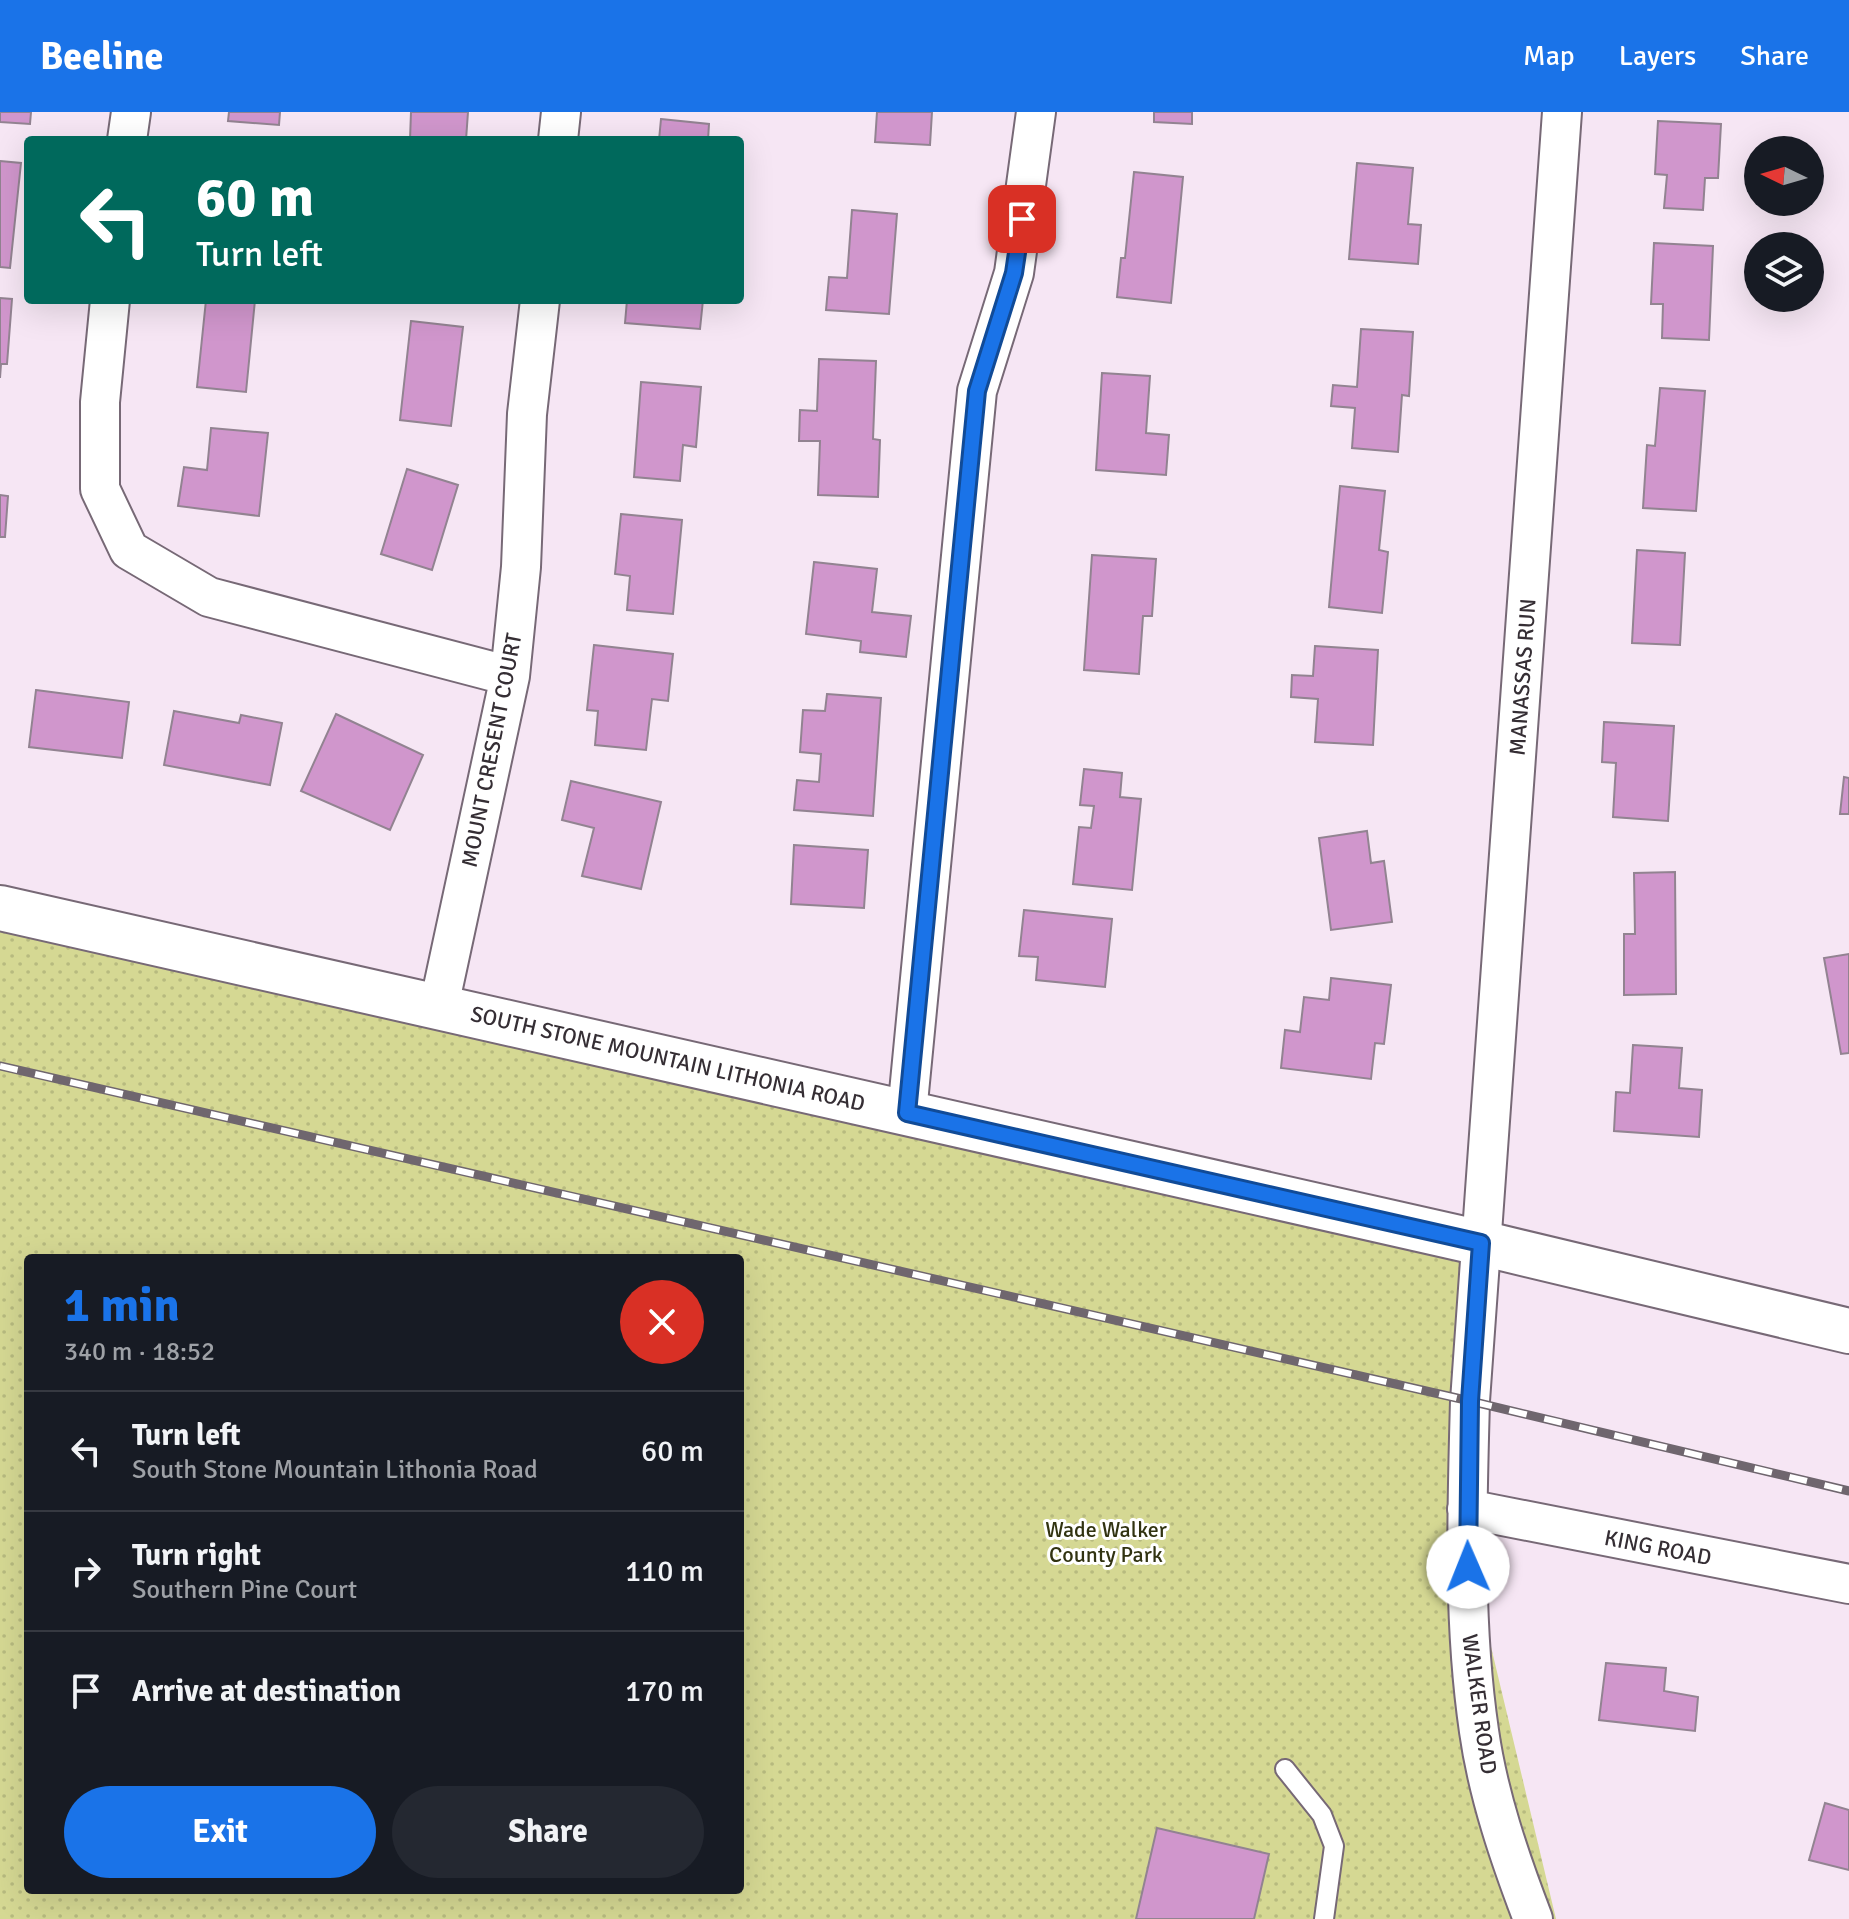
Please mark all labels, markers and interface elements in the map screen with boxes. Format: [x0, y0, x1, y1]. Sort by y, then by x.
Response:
text: Beeline [40, 33, 163, 80]
text: Map [1523, 39, 1575, 73]
text: Layers [1619, 39, 1696, 73]
text: Share [1740, 39, 1809, 73]
north arrow [1744, 136, 1824, 216]
map controls [1744, 136, 1824, 312]
text: 60 m [196, 163, 314, 232]
icon: left [64, 168, 168, 272]
pin [988, 185, 1056, 253]
icon: arrive [1000, 197, 1044, 241]
text: Turn left [196, 232, 323, 277]
button: layers [1744, 232, 1824, 312]
street label: MANASSAS RUN [1504, 598, 1541, 756]
street label: MOUNT CRESENT COURT [456, 631, 527, 869]
street label: SOUTH STONE MOUNTAIN LITHONIA ROAD [468, 1000, 868, 1117]
text: 1 min [64, 1276, 180, 1335]
button: close [620, 1280, 704, 1364]
text: 340 m · 18:52 [64, 1336, 215, 1368]
text: Turn left [132, 1417, 241, 1454]
icon: left [64, 1429, 108, 1473]
text: 60 m [641, 1433, 704, 1470]
text: South Stone Mountain Lithonia Road [132, 1454, 538, 1486]
park label: Wade Walker County Park [1045, 1516, 1167, 1568]
street label: KING ROAD [1602, 1524, 1714, 1571]
position arrow [1426, 1525, 1510, 1609]
text: Turn right [132, 1537, 261, 1574]
icon: right [64, 1549, 108, 1593]
text: 110 m [625, 1553, 704, 1590]
text: Southern Pine Court [132, 1574, 357, 1606]
street label: WALKER ROAD [1456, 1632, 1503, 1776]
icon: arrive [64, 1669, 108, 1713]
text: Arrive at destination [132, 1673, 401, 1710]
text: 170 m [625, 1673, 704, 1710]
button: Exit [64, 1786, 376, 1878]
button: Share [392, 1786, 704, 1878]

